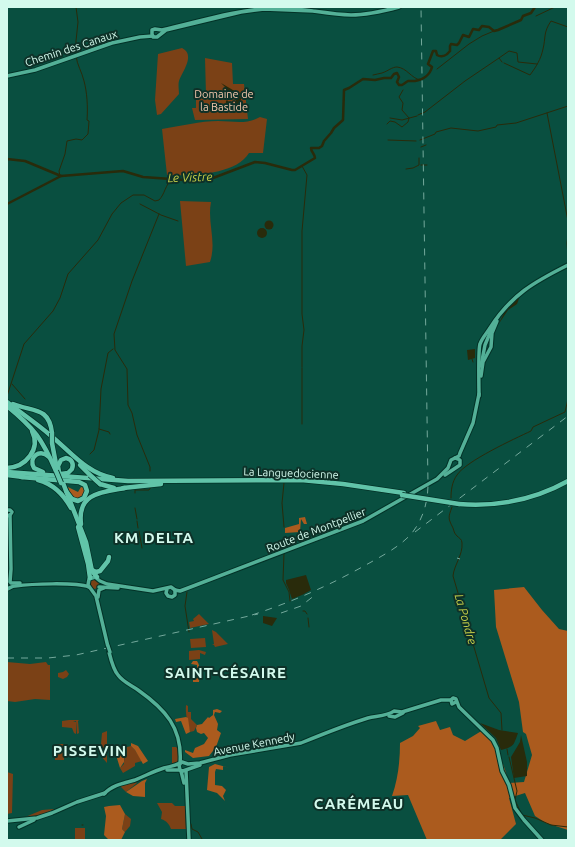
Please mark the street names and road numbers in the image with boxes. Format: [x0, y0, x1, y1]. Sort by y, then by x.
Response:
street label: Chemin des Canaux [23, 27, 119, 69]
street label: La Languedocienne [243, 465, 339, 481]
street label: Route de Montpellier [265, 505, 368, 554]
street label: Avenue Kennedy [212, 730, 296, 758]

